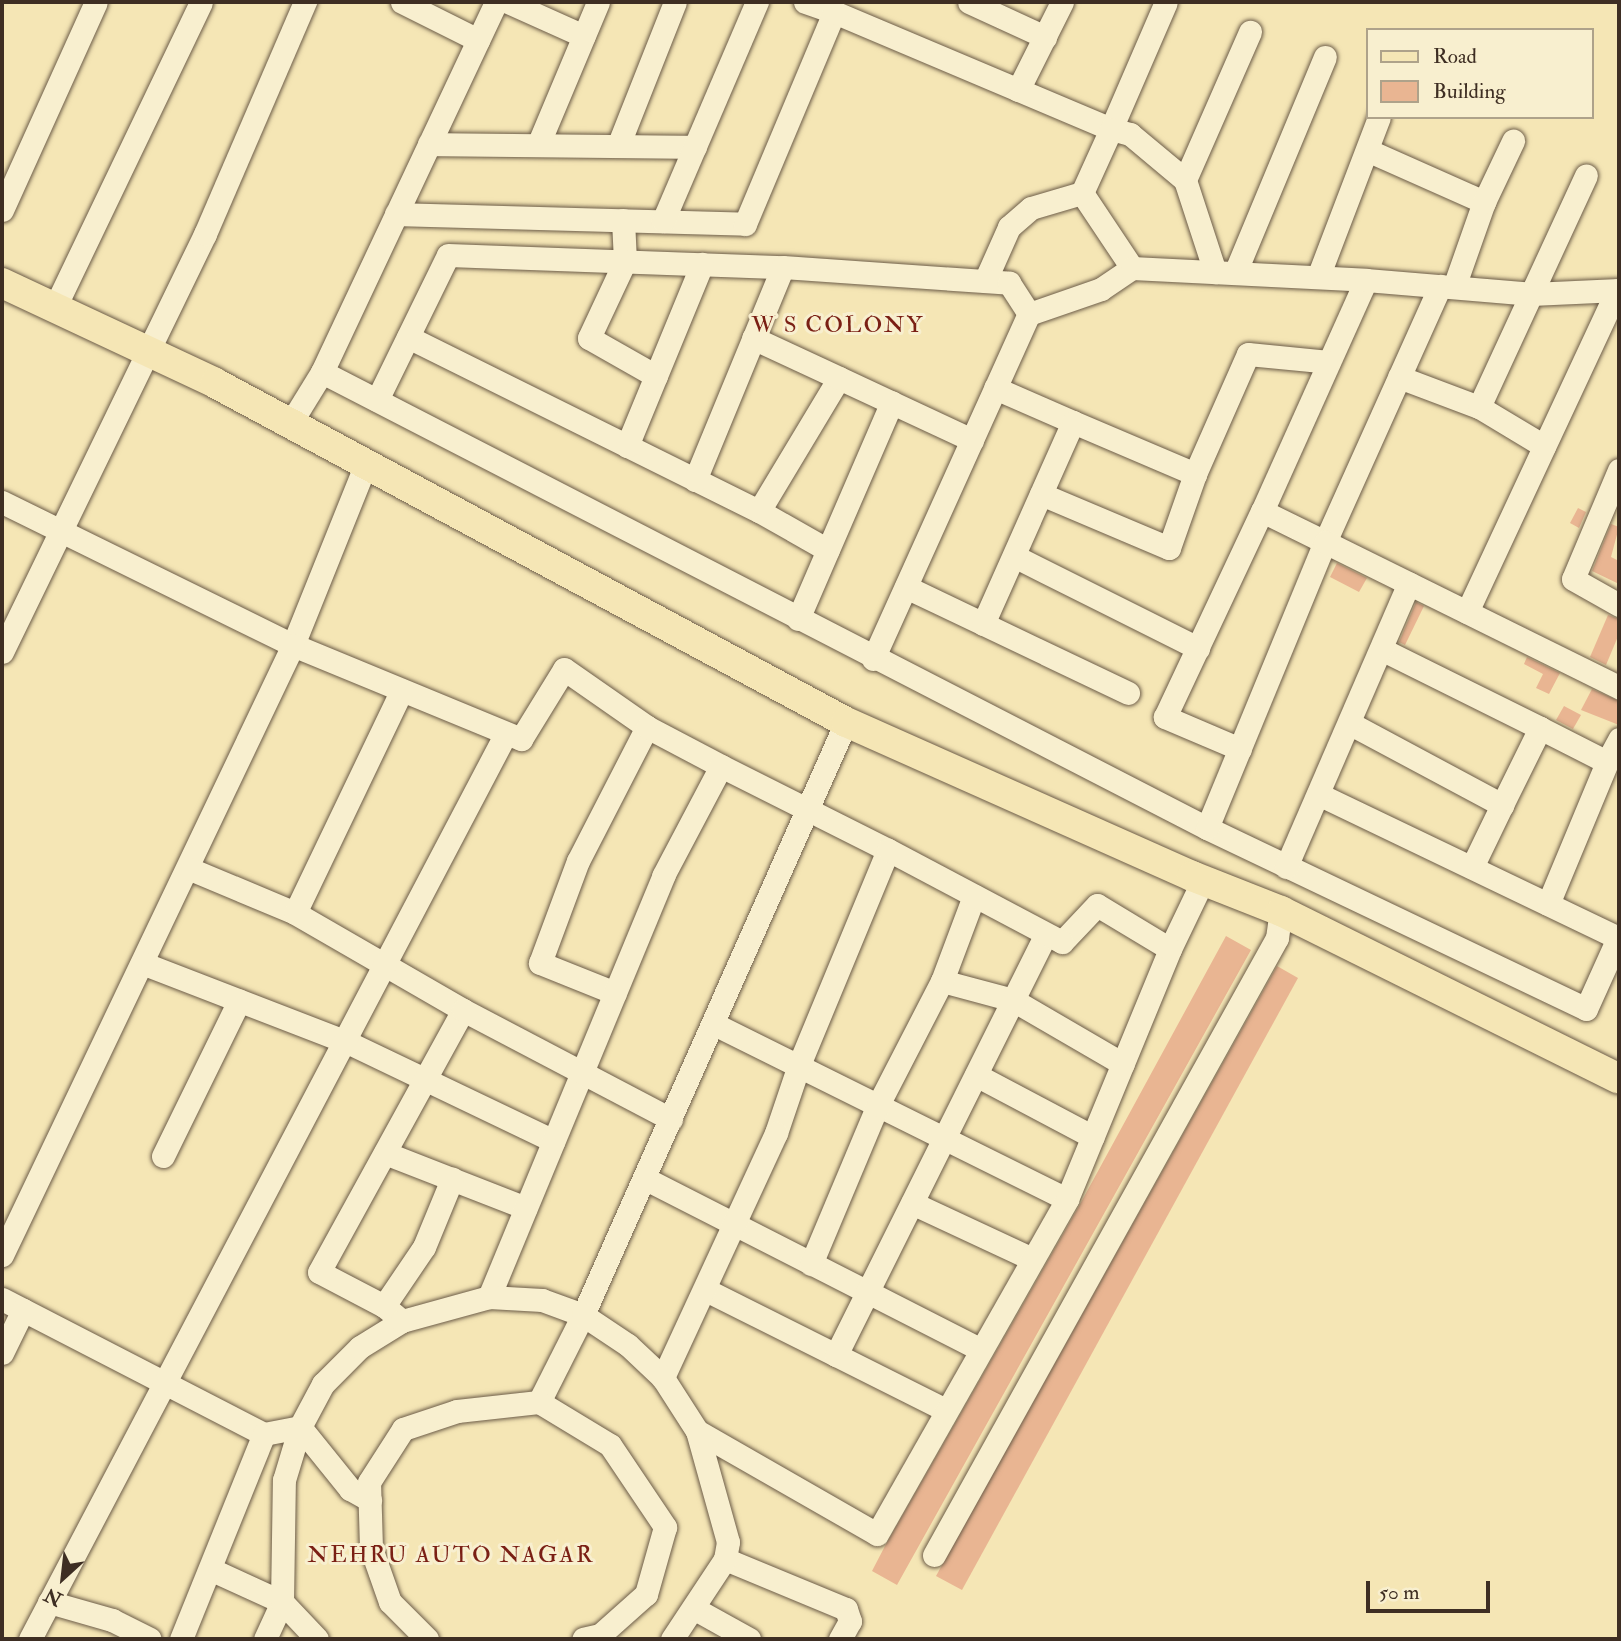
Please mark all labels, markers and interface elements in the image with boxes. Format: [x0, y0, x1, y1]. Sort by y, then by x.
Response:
legend [1366, 28, 1593, 119]
text: Road [1433, 43, 1477, 70]
text: Building [1433, 78, 1506, 105]
district label: W S COLONY [753, 311, 923, 339]
district label: NEHRU AUTO NAGAR [310, 1541, 592, 1569]
north arrow [28, 1543, 98, 1613]
scale bar [1369, 1568, 1493, 1612]
text: 50 m [1379, 1579, 1420, 1606]
text: N [40, 1582, 67, 1611]

